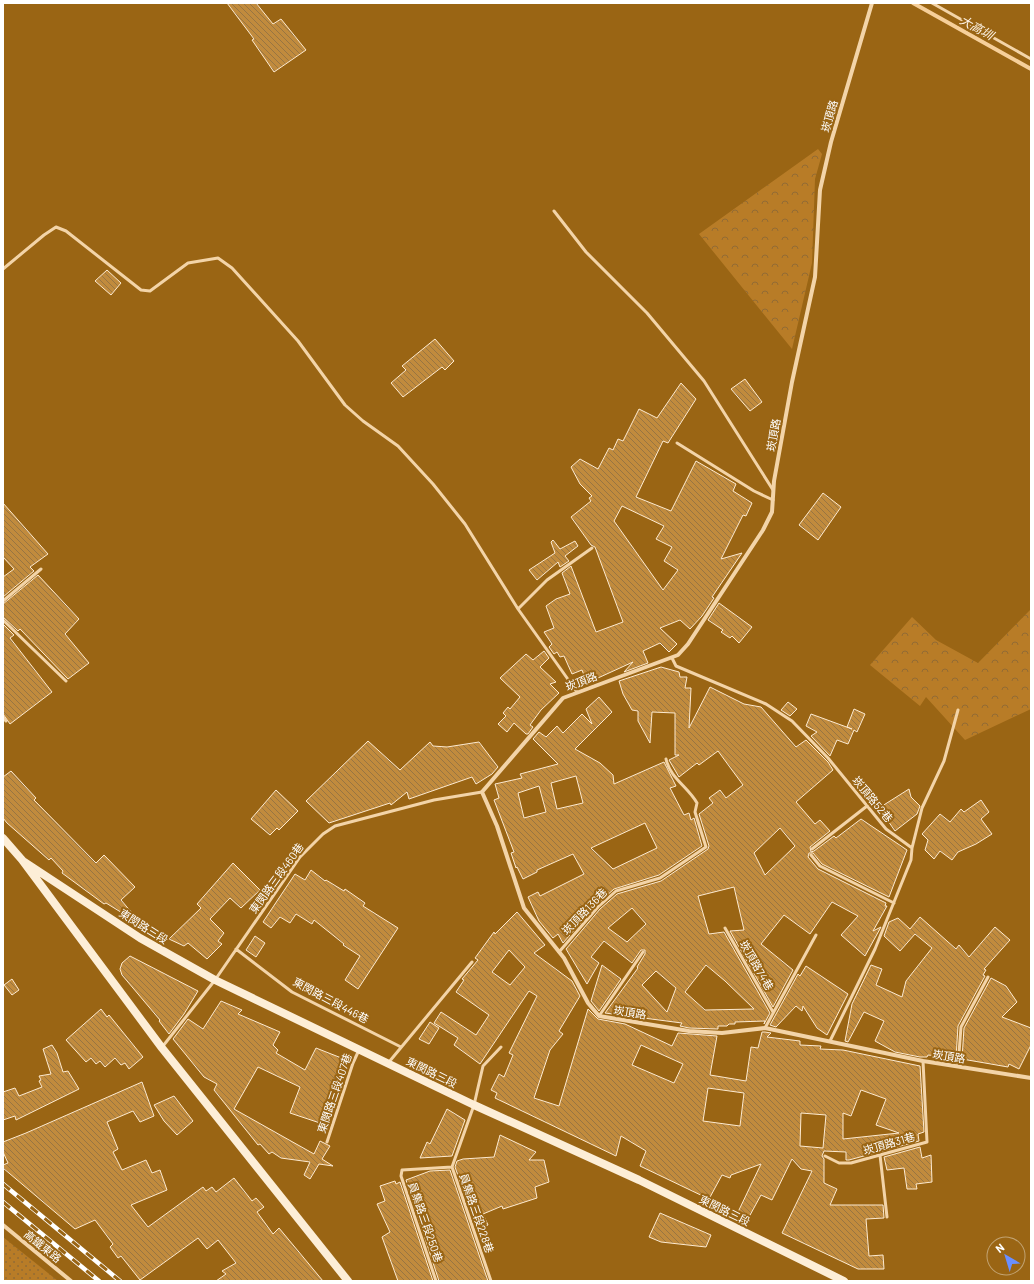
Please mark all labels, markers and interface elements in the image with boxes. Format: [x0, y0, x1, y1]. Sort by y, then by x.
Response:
water label: 大高圳 [958, 12, 998, 43]
street label: 崁頂路 [818, 98, 840, 134]
street label: 崁頂路 [764, 418, 782, 452]
street label: 崁頂路 [563, 669, 599, 693]
street label: 崁頂路52巷 [850, 774, 896, 824]
street label: 東閔路三段460巷 [246, 840, 306, 916]
street label: 崁頂路136巷 [559, 885, 609, 937]
street label: 東閔路三段 [117, 906, 171, 946]
street label: 崁頂路74巷 [738, 938, 776, 992]
street label: 東閔路三段446巷 [291, 975, 371, 1025]
street label: 崁頂路 [613, 1003, 647, 1021]
street label: 崁頂路 [932, 1047, 966, 1065]
street label: 東閔路三段407巷 [314, 1051, 354, 1135]
street label: 東閔路三段 [404, 1054, 460, 1090]
street label: 崁頂路31巷 [862, 1129, 916, 1157]
street label: 員集路三段228巷 [457, 1171, 497, 1255]
street label: 員集路三段250巷 [406, 1180, 446, 1264]
street label: 東閔路三段 [697, 1192, 753, 1228]
street label: 高鐵東路 [22, 1227, 64, 1265]
north arrow [986, 1236, 1026, 1276]
text: N [993, 1240, 1006, 1255]

